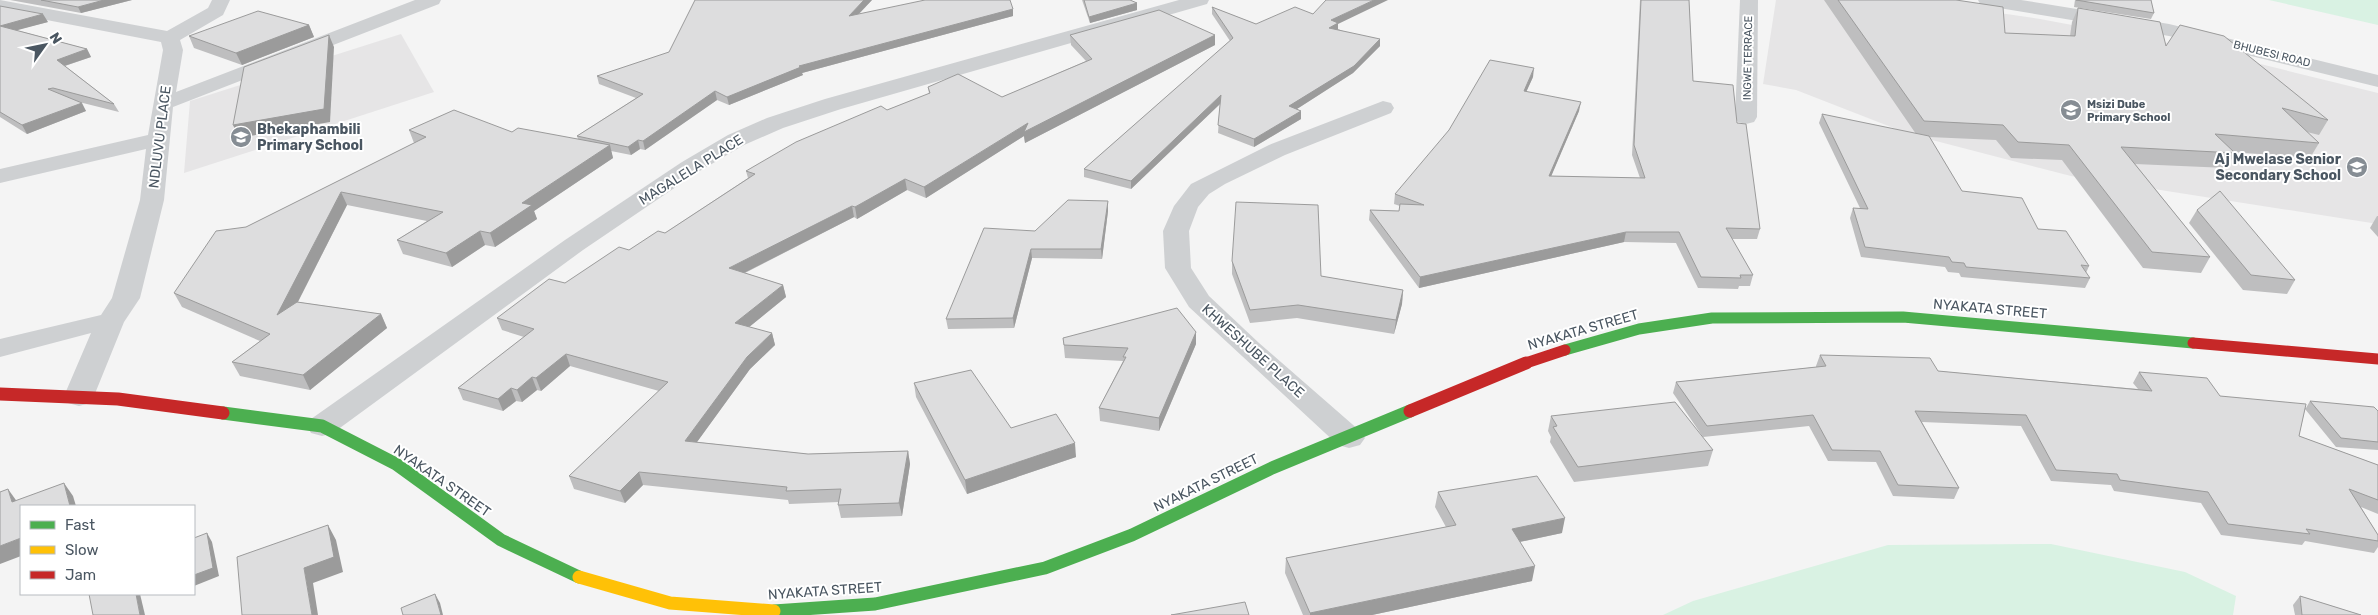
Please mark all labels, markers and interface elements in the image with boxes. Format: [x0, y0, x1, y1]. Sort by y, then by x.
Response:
street label: INGWE TERRACE [1741, 15, 1755, 100]
north arrow [20, 20, 70, 70]
text: N [46, 29, 65, 47]
street label: BHUBESI ROAD [2232, 38, 2312, 70]
street label: NDLUVU PLACE [145, 85, 175, 189]
school or university icon: Msizi Dube Primary School [2059, 98, 2083, 122]
place label: Msizi Dube Primary School [2087, 98, 2170, 124]
place label: Bhekaphambili Primary School [257, 121, 363, 154]
school or university icon: Bhekaphambili Primary School [229, 125, 253, 149]
street label: MAGALELA PLACE [636, 131, 746, 209]
place label: Aj Mwelase Senior Secondary School [2215, 151, 2342, 184]
school or university icon: Aj Mwelase Senior Secondary School [2345, 155, 2369, 179]
street label: NYAKATA STREET [1932, 296, 2048, 322]
street label: KHWESHUBE PLACE [1198, 301, 1308, 401]
street label: NYAKATA STREET [1526, 306, 1640, 354]
street label: NYAKATA STREET [390, 441, 494, 521]
street label: NYAKATA STREET [1151, 450, 1261, 516]
legend [20, 505, 195, 595]
text: Fast [65, 516, 95, 534]
text: Slow [65, 541, 98, 559]
text: Jam [65, 566, 96, 584]
street label: NYAKATA STREET [767, 579, 883, 603]

